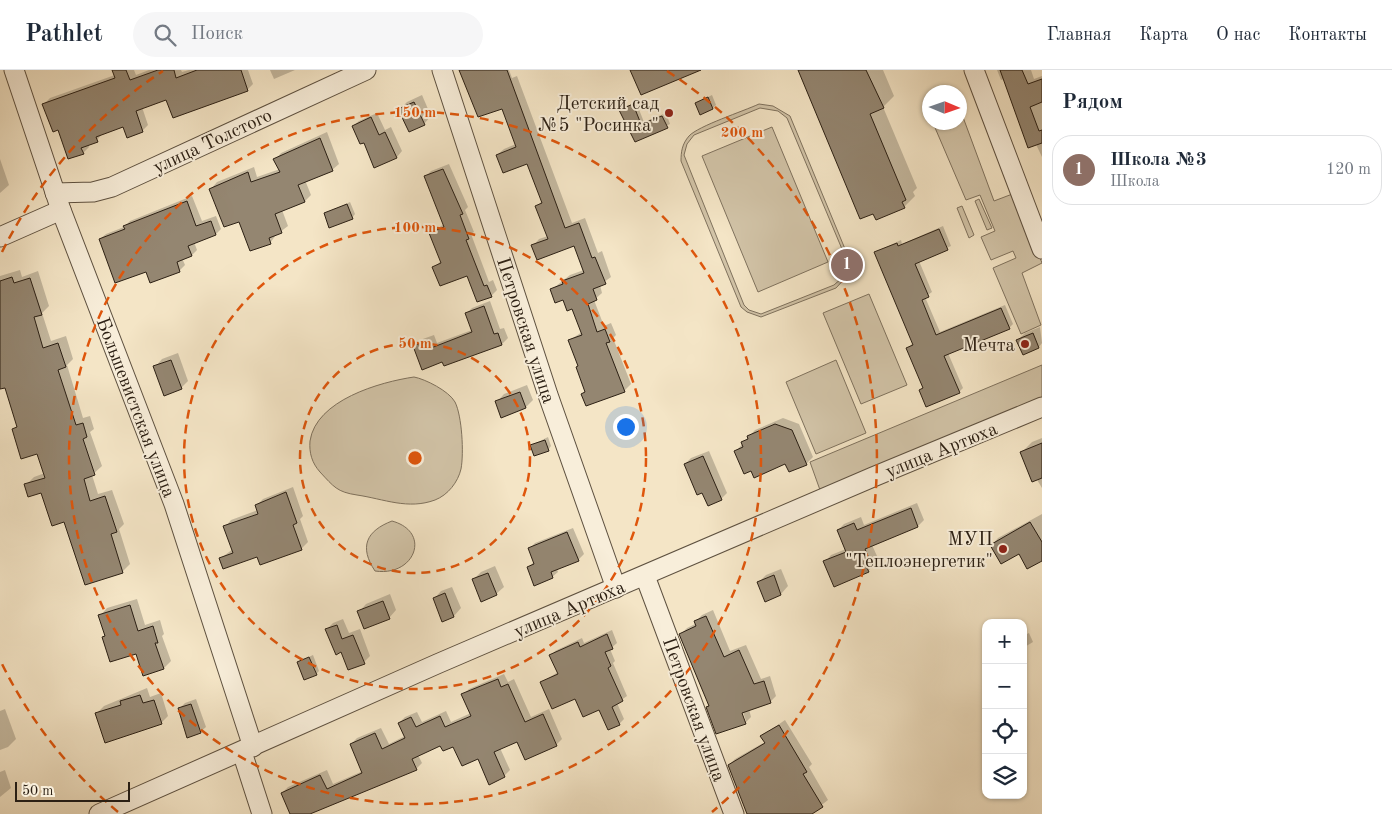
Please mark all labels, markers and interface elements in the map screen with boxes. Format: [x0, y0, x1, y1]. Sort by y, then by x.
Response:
search box [133, 12, 483, 57]
icon: search [151, 21, 179, 49]
text: Pathlet [25, 23, 103, 47]
text: Поиск [191, 25, 243, 44]
text: Главная [1047, 26, 1111, 44]
text: Карта [1139, 26, 1188, 44]
text: О нас [1216, 26, 1260, 44]
text: Контакты [1288, 26, 1367, 44]
north arrow [922, 85, 967, 130]
text: Рядом [1062, 92, 1123, 113]
place label: Детский сад №5 "Росинка" [538, 95, 660, 136]
street label: улица Толстого [151, 106, 275, 178]
text: 150 m [394, 106, 436, 121]
marker: Детский сад №5 "Росинка" [663, 107, 675, 119]
text: 200 m [721, 126, 763, 141]
text: Школа №3 [1110, 151, 1207, 170]
text: 1 [1074, 162, 1084, 178]
text: 120 m [1326, 162, 1371, 178]
text: Школа [1110, 174, 1160, 190]
text: 100 m [394, 221, 436, 236]
pin: 1 [831, 246, 863, 284]
street label: Петровская улица [492, 256, 557, 407]
street label: Большевистская улица [92, 315, 178, 501]
text: 50 m [398, 337, 432, 352]
place label: Мечта [962, 337, 1016, 356]
marker: Мечта [1019, 338, 1031, 350]
your location [613, 414, 639, 440]
street label: улица Артюха [883, 420, 1001, 482]
centre of rings [406, 449, 424, 467]
place label: МУП "Теплоэнергетик" [845, 531, 993, 572]
marker: МУП "Теплоэнергетик" [997, 543, 1009, 555]
street label: улица Артюха [512, 578, 629, 642]
map controls [982, 619, 1027, 799]
button: + [982, 619, 1027, 664]
street label: Петровская улица [658, 635, 728, 785]
button: − [982, 664, 1027, 709]
button: locate [982, 709, 1027, 754]
button: layers [982, 754, 1027, 799]
scale bar [15, 779, 130, 802]
text: 50 m [22, 784, 53, 798]

